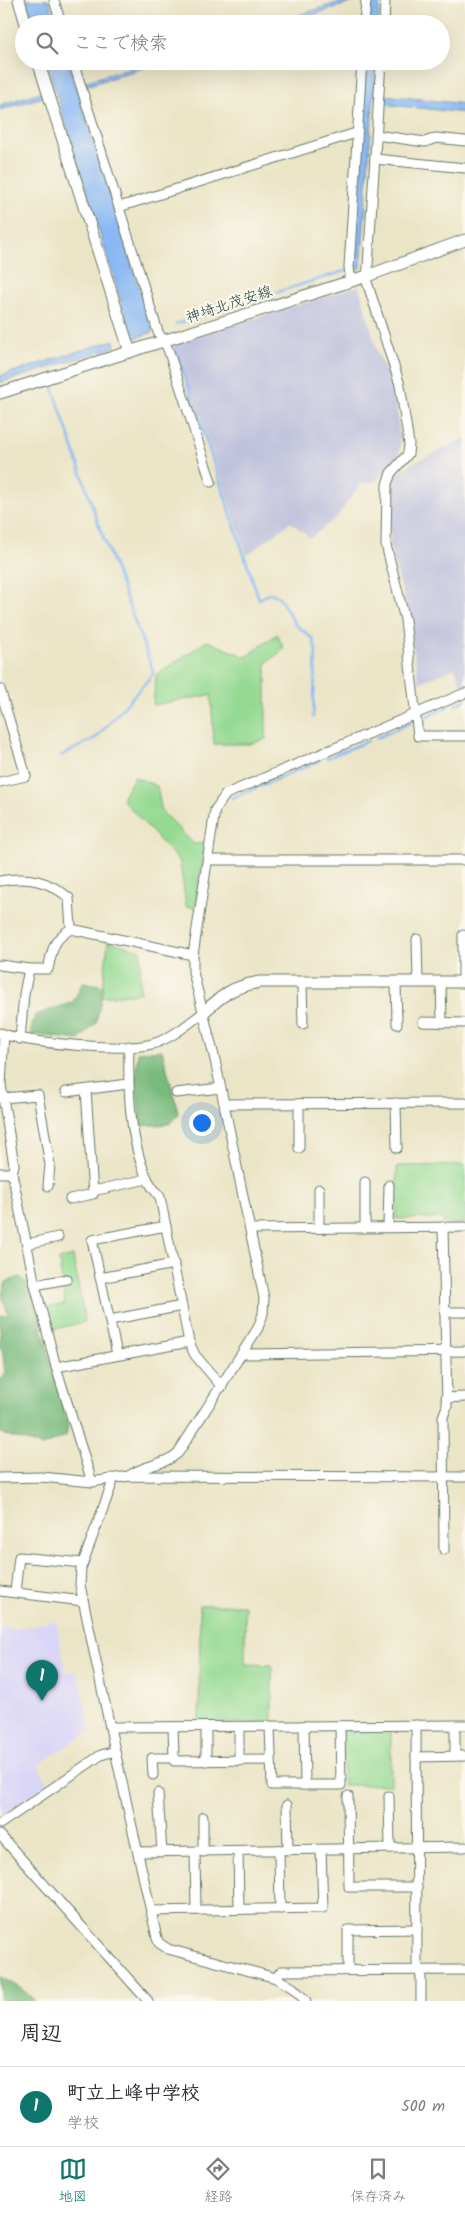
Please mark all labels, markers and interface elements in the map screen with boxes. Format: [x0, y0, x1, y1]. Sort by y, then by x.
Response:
search box [15, 15, 450, 70]
icon: search [33, 29, 61, 57]
text: ここで検索 [73, 29, 168, 59]
street label: 神埼北茂安線 [183, 280, 276, 330]
your location [189, 1110, 215, 1136]
pin: 1 [26, 1660, 58, 1701]
text: 周辺 [20, 2018, 62, 2051]
text: 町立上峰中学校 [67, 2079, 200, 2109]
text: 1 [34, 2094, 38, 2119]
text: 500 m [401, 2094, 445, 2119]
text: 学校 [67, 2111, 99, 2136]
tab: 地図 [59, 2155, 87, 2208]
tab: 経路 [204, 2155, 232, 2208]
tab: 保存済み [350, 2155, 406, 2208]

